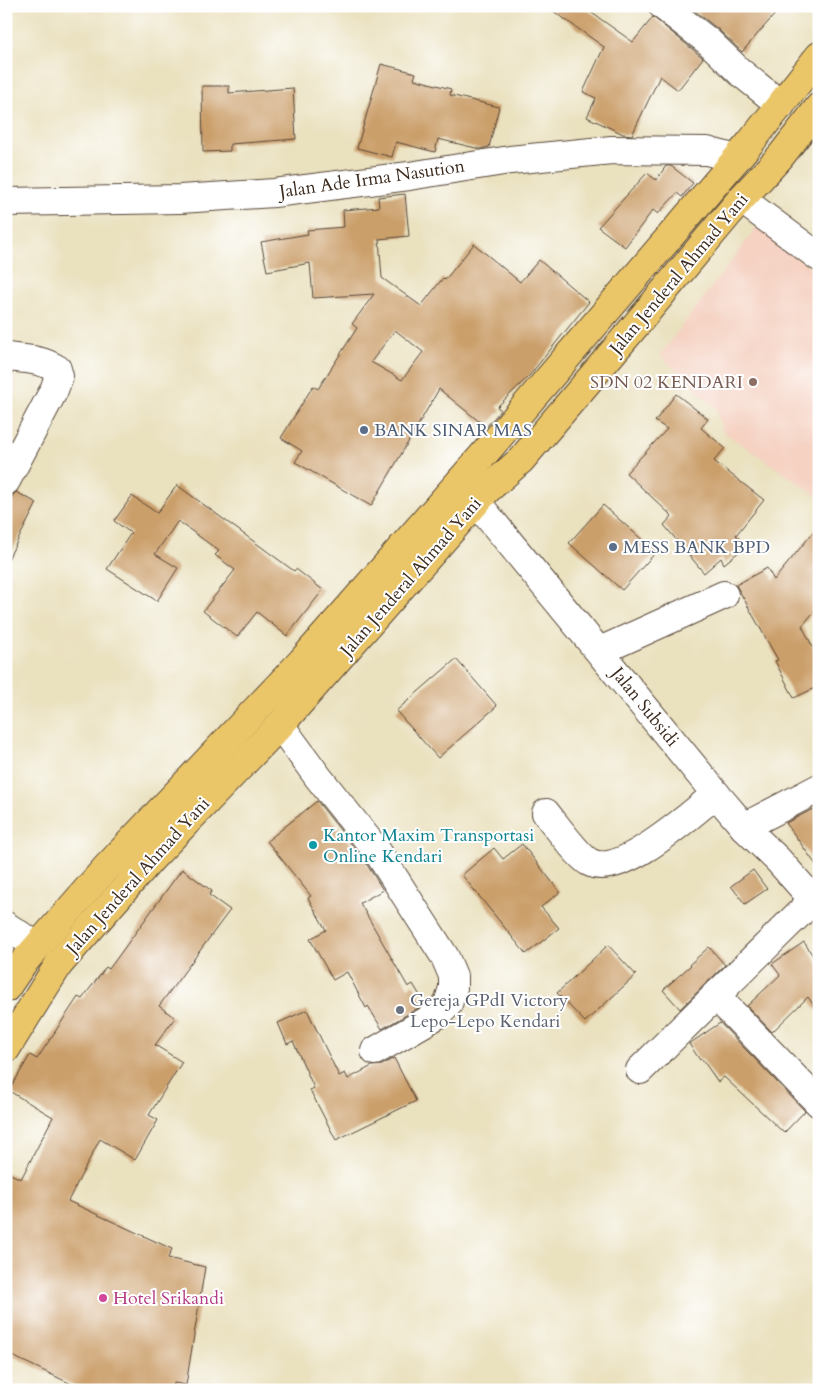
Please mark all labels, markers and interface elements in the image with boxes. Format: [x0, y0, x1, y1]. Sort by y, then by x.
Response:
street label: Jalan Ade Irma Nasution [275, 154, 467, 205]
street label: Jalan Jenderal Ahmad Yani [602, 188, 754, 362]
place label: SDN 02 KENDARI [590, 370, 743, 395]
marker: SDN 02 KENDARI [747, 376, 759, 388]
place label: BANK SINAR MAS [374, 418, 532, 443]
marker: BANK SINAR MAS [358, 424, 370, 436]
street label: Jalan Jenderal Ahmad Yani [333, 492, 487, 664]
place label: MESS BANK BPD [623, 535, 770, 560]
marker: MESS BANK BPD [607, 541, 619, 553]
street label: Jalan Subsidi [603, 660, 685, 752]
street label: Jalan Jenderal Ahmad Yani [58, 792, 216, 962]
place label: Kantor Maxim Transportasi Online Kendari [323, 823, 534, 869]
marker: Kantor Maxim Transportasi Online Kendari [307, 839, 319, 851]
place label: Gereja GPdI Victory Lepo-Lepo Kendari [410, 988, 569, 1034]
marker: Gereja GPdI Victory Lepo-Lepo Kendari [394, 1004, 406, 1016]
place label: Hotel Srikandi [113, 1286, 224, 1311]
marker: Hotel Srikandi [97, 1292, 109, 1304]

